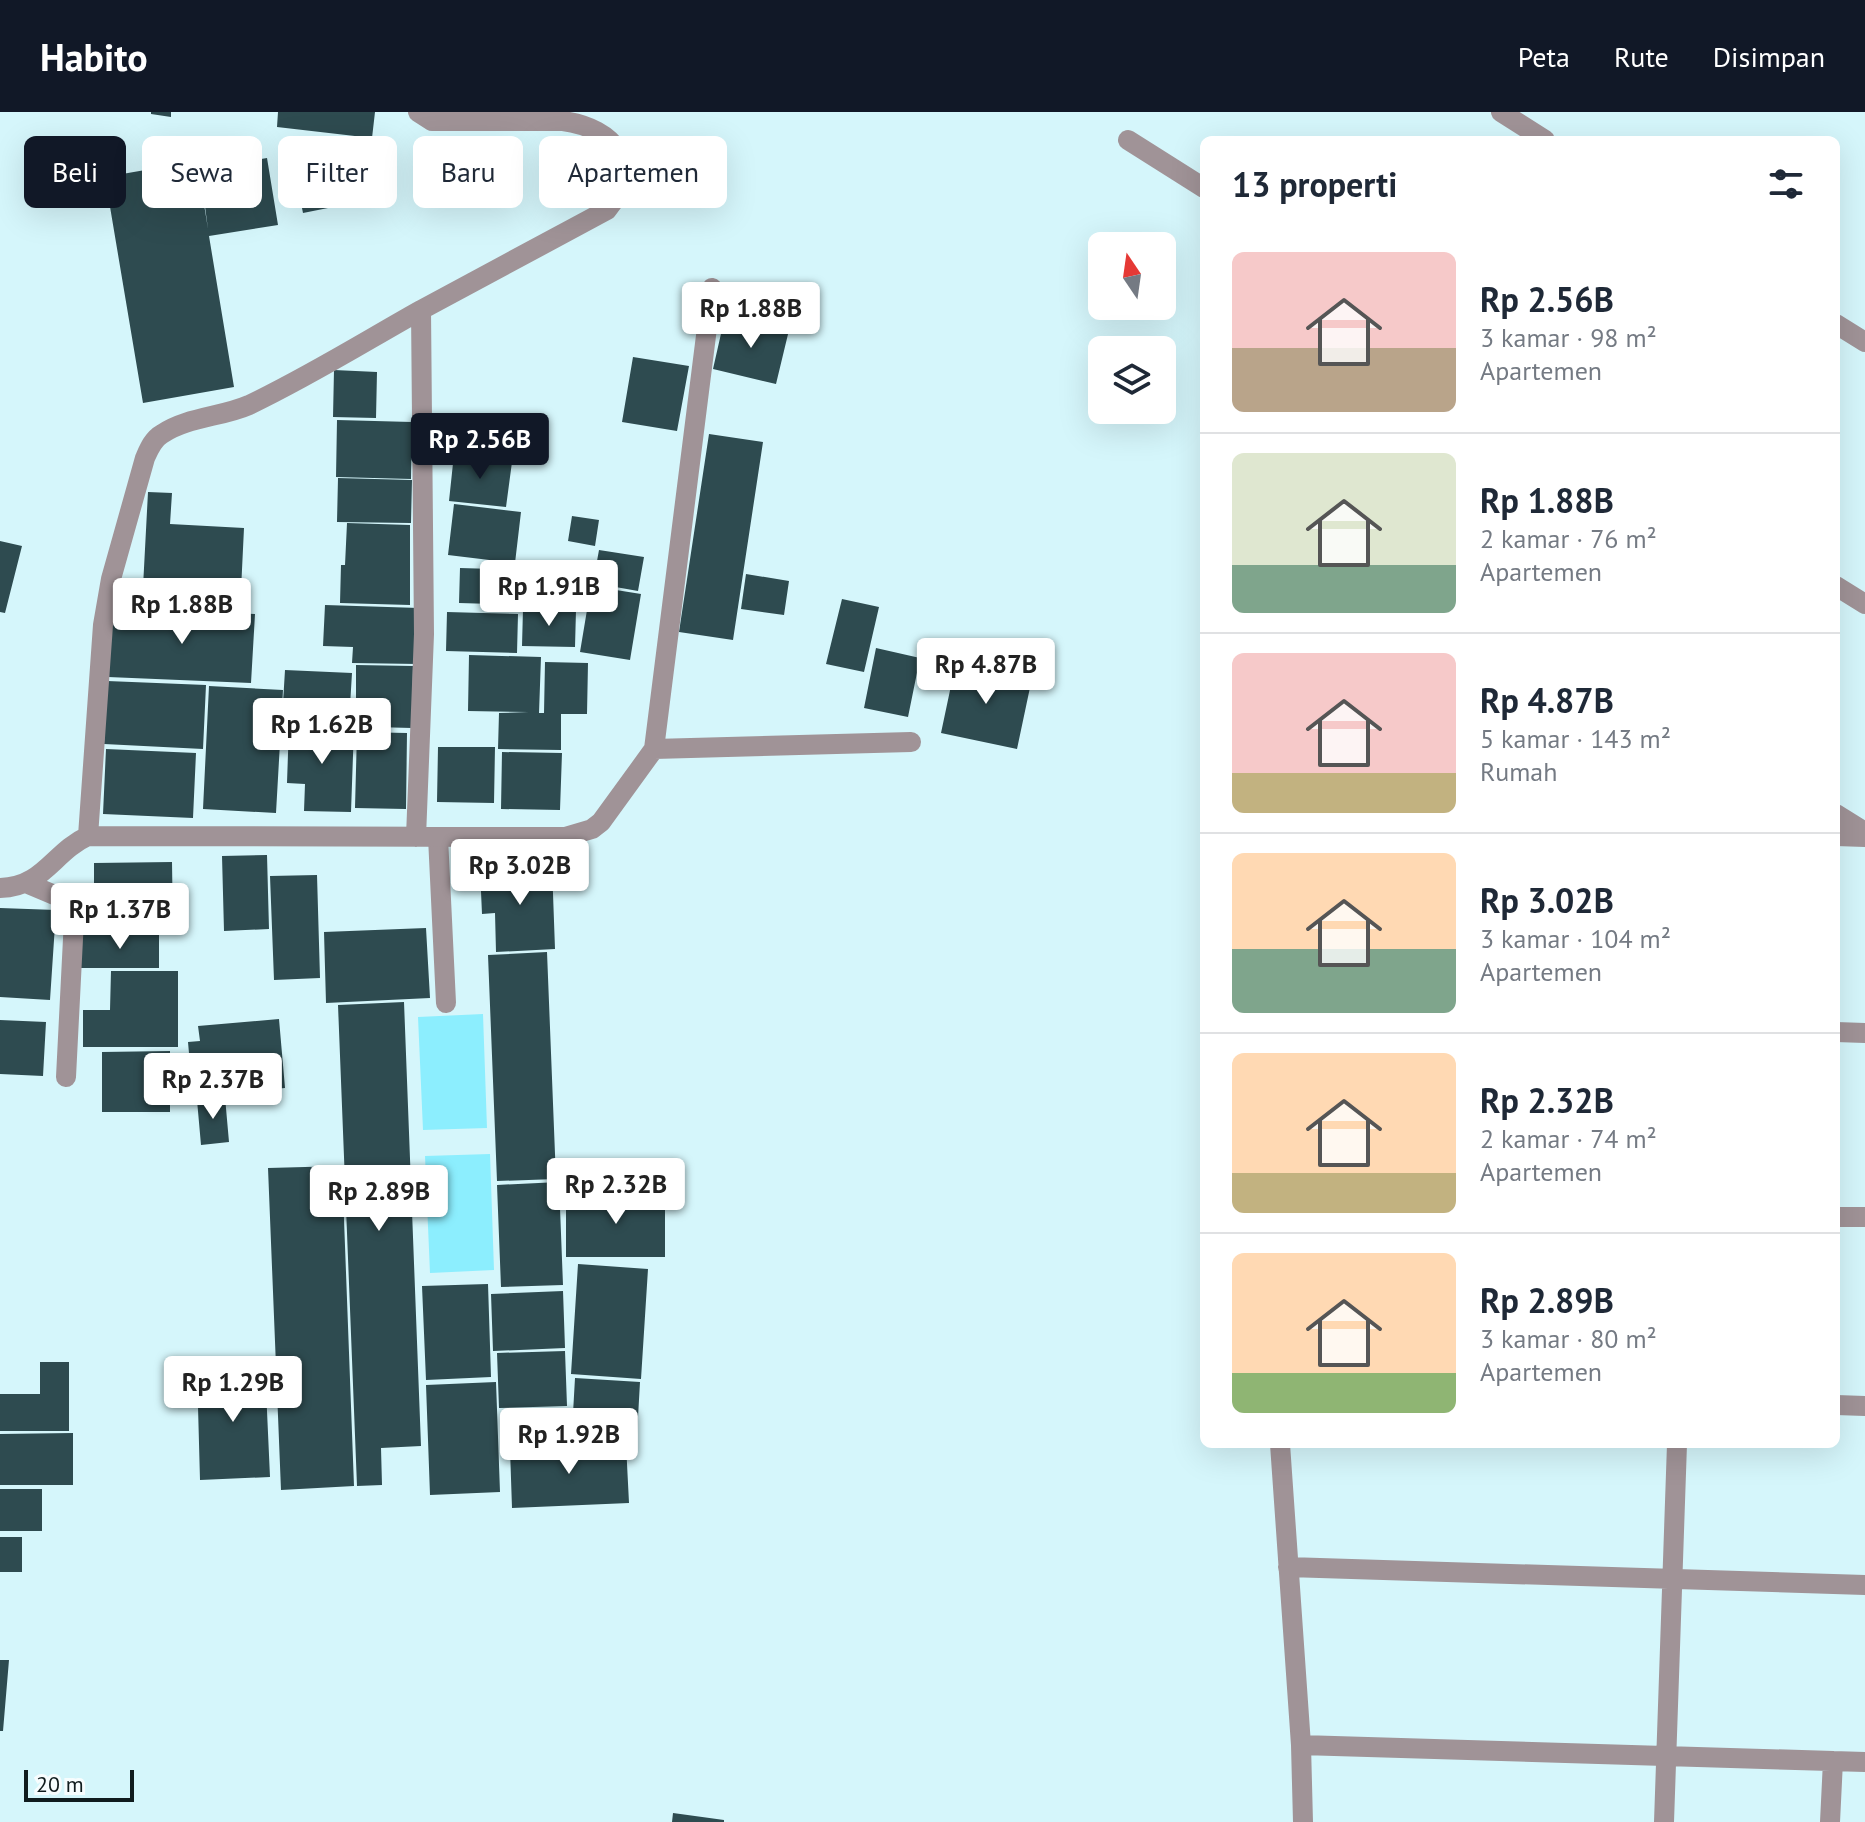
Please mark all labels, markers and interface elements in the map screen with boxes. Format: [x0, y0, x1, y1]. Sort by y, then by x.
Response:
text: Habito [40, 32, 148, 81]
text: Peta [1518, 38, 1570, 75]
text: Rute [1614, 38, 1669, 75]
text: Disimpan [1713, 38, 1825, 75]
chip: Beli [24, 136, 126, 208]
chip: Sewa [142, 136, 262, 208]
chip: Filter [278, 136, 397, 208]
chip: Baru [413, 136, 523, 208]
chip: Apartemen [539, 136, 727, 208]
text: 13 properti [1232, 162, 1397, 206]
icon: filters [1764, 162, 1808, 206]
north arrow [1088, 232, 1176, 320]
map controls [1088, 232, 1176, 424]
text: Rp 2.56B [1480, 277, 1614, 321]
pin: Rp 1.88B [668, 282, 834, 350]
icon: home [1296, 284, 1392, 380]
text: Rp 1.88B [700, 291, 802, 324]
text: 3 kamar · 98 m² [1480, 321, 1657, 354]
button: layers [1088, 336, 1176, 424]
text: Apartemen [1480, 354, 1602, 387]
pin: Rp 2.56B [397, 413, 563, 481]
text: Rp 2.56B [429, 422, 531, 455]
text: Rp 1.88B [1480, 478, 1614, 522]
icon: home [1296, 485, 1392, 581]
text: 2 kamar · 76 m² [1480, 522, 1657, 555]
text: Apartemen [1480, 555, 1602, 588]
pin: Rp 1.91B [466, 560, 632, 628]
text: Rp 1.91B [498, 569, 600, 602]
pin: Rp 1.88B [99, 578, 265, 646]
text: Rp 1.88B [131, 587, 233, 620]
pin: Rp 4.87B [903, 638, 1069, 706]
text: Rp 4.87B [935, 647, 1037, 680]
text: Rp 4.87B [1480, 678, 1614, 722]
icon: home [1296, 685, 1392, 781]
pin: Rp 1.62B [239, 698, 405, 766]
text: Rp 1.62B [271, 707, 373, 740]
text: 5 kamar · 143 m² [1480, 722, 1671, 755]
text: Rumah [1480, 755, 1557, 788]
pin: Rp 3.02B [437, 839, 603, 907]
text: Rp 3.02B [469, 848, 571, 881]
text: Rp 3.02B [1480, 878, 1614, 922]
pin: Rp 1.37B [37, 883, 203, 951]
icon: home [1296, 885, 1392, 981]
text: Rp 1.37B [69, 892, 171, 925]
text: 3 kamar · 104 m² [1480, 922, 1671, 955]
text: Apartemen [1480, 955, 1602, 988]
pin: Rp 2.37B [130, 1053, 296, 1121]
text: Rp 2.37B [162, 1062, 264, 1095]
text: Rp 2.32B [1480, 1078, 1614, 1122]
icon: home [1296, 1085, 1392, 1181]
text: 2 kamar · 74 m² [1480, 1122, 1657, 1155]
text: Apartemen [1480, 1155, 1602, 1188]
pin: Rp 2.32B [533, 1158, 699, 1226]
pin: Rp 2.89B [296, 1165, 462, 1233]
text: Rp 2.32B [565, 1167, 667, 1200]
text: Rp 2.89B [328, 1174, 430, 1207]
text: Rp 2.89B [1480, 1278, 1614, 1322]
icon: home [1296, 1285, 1392, 1381]
text: 3 kamar · 80 m² [1480, 1322, 1657, 1355]
text: Apartemen [1480, 1355, 1602, 1388]
pin: Rp 1.29B [150, 1356, 316, 1424]
text: Rp 1.29B [182, 1365, 284, 1398]
pin: Rp 1.92B [486, 1408, 652, 1476]
text: Rp 1.92B [518, 1417, 620, 1450]
scale bar [24, 1766, 134, 1802]
text: 20 m [36, 1770, 84, 1798]

